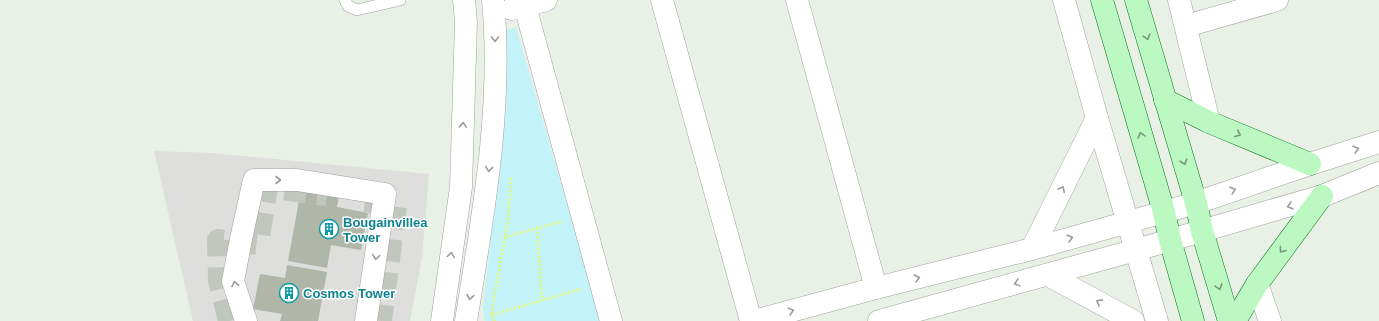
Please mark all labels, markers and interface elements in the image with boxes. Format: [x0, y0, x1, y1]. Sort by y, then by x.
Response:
one-way arrow [1142, 34, 1151, 41]
one-way arrow [491, 36, 499, 42]
one-way arrow [459, 122, 467, 128]
one-way arrow [1234, 129, 1241, 137]
one-way arrow [1138, 132, 1146, 138]
one-way arrow [1353, 145, 1360, 154]
one-way arrow [1179, 158, 1188, 165]
one-way arrow [484, 166, 493, 172]
one-way arrow [275, 176, 281, 184]
one-way arrow [1057, 186, 1065, 193]
one-way arrow [1229, 186, 1236, 195]
one-way arrow [1286, 201, 1293, 210]
place label: Bougainvillea Tower [343, 215, 428, 245]
building icon: Bougainvillea Tower [318, 218, 340, 240]
one-way arrow [1066, 234, 1073, 243]
one-way arrow [1280, 246, 1287, 253]
one-way arrow [446, 252, 455, 258]
one-way arrow [372, 254, 381, 260]
one-way arrow [913, 274, 920, 283]
one-way arrow [1014, 278, 1021, 287]
one-way arrow [231, 280, 239, 287]
building icon: Cosmos Tower [278, 282, 300, 304]
one-way arrow [1214, 284, 1223, 291]
place label: Cosmos Tower [303, 286, 395, 301]
one-way arrow [466, 294, 475, 300]
one-way arrow [1096, 300, 1103, 307]
one-way arrow [787, 307, 794, 316]

